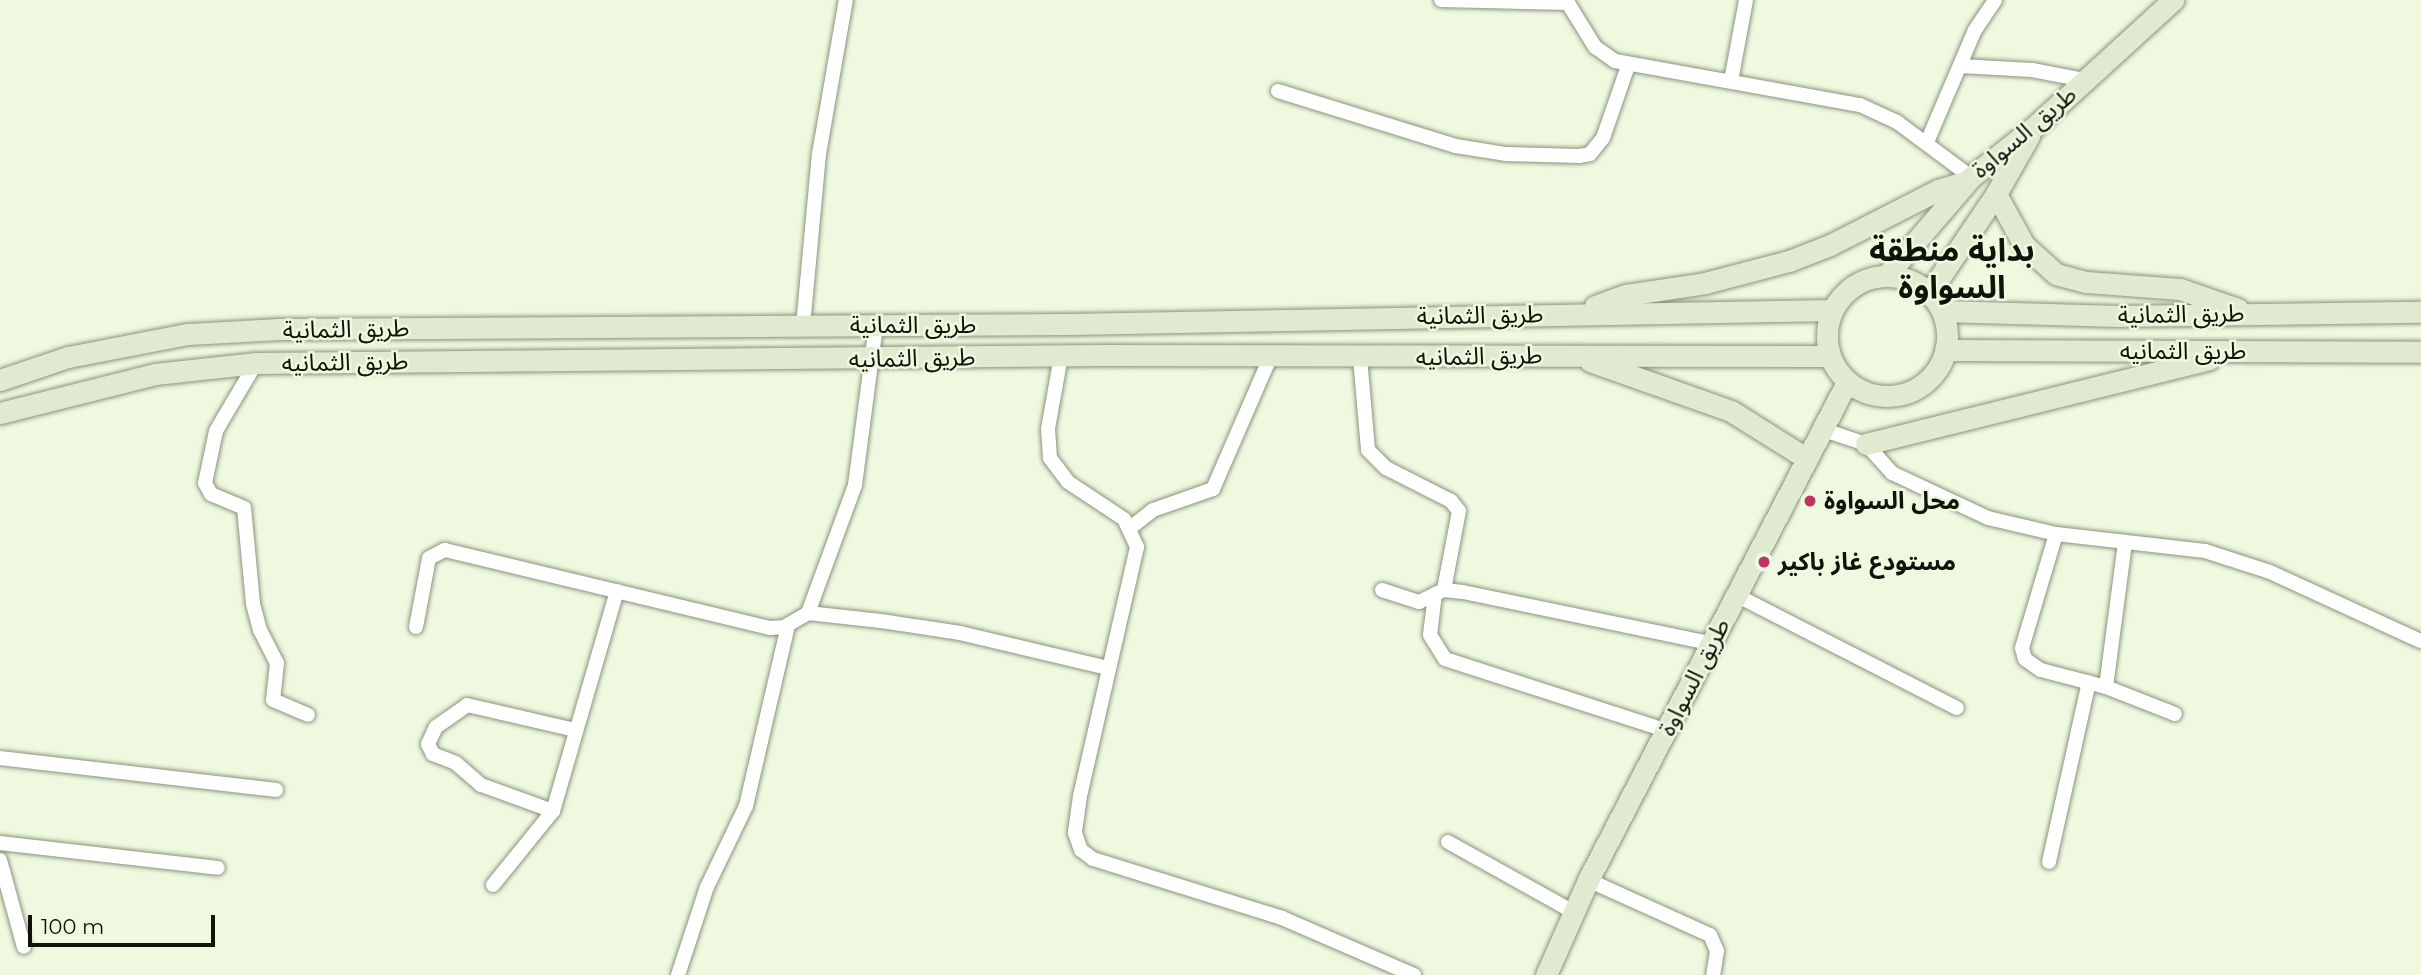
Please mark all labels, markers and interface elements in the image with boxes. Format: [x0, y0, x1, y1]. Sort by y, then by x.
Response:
street label: طريق السواوة [1966, 80, 2082, 184]
district label: بداية منطقة السواوة [1869, 232, 2035, 307]
street label: طريق الثمانية [2117, 298, 2245, 330]
street label: طريق الثمانية [1416, 299, 1544, 331]
street label: طريق الثمانية [850, 311, 976, 339]
street label: طريق الثمانية [282, 313, 410, 345]
street label: طريق الثمانيه [2120, 337, 2246, 365]
street label: طريق الثمانيه [1415, 340, 1543, 372]
street label: طريق الثمانيه [848, 342, 976, 374]
street label: طريق الثمانيه [281, 346, 409, 378]
place label: محل السواوة [1824, 487, 1960, 515]
marker: محل السواوة [1802, 493, 1818, 509]
place label: مستودع غاز باكير [1778, 548, 1956, 576]
marker: مستودع غاز باكير [1756, 554, 1772, 570]
street label: طريق السواوة [1652, 614, 1736, 740]
scale bar [32, 902, 219, 946]
text: 100 m [41, 914, 104, 939]

